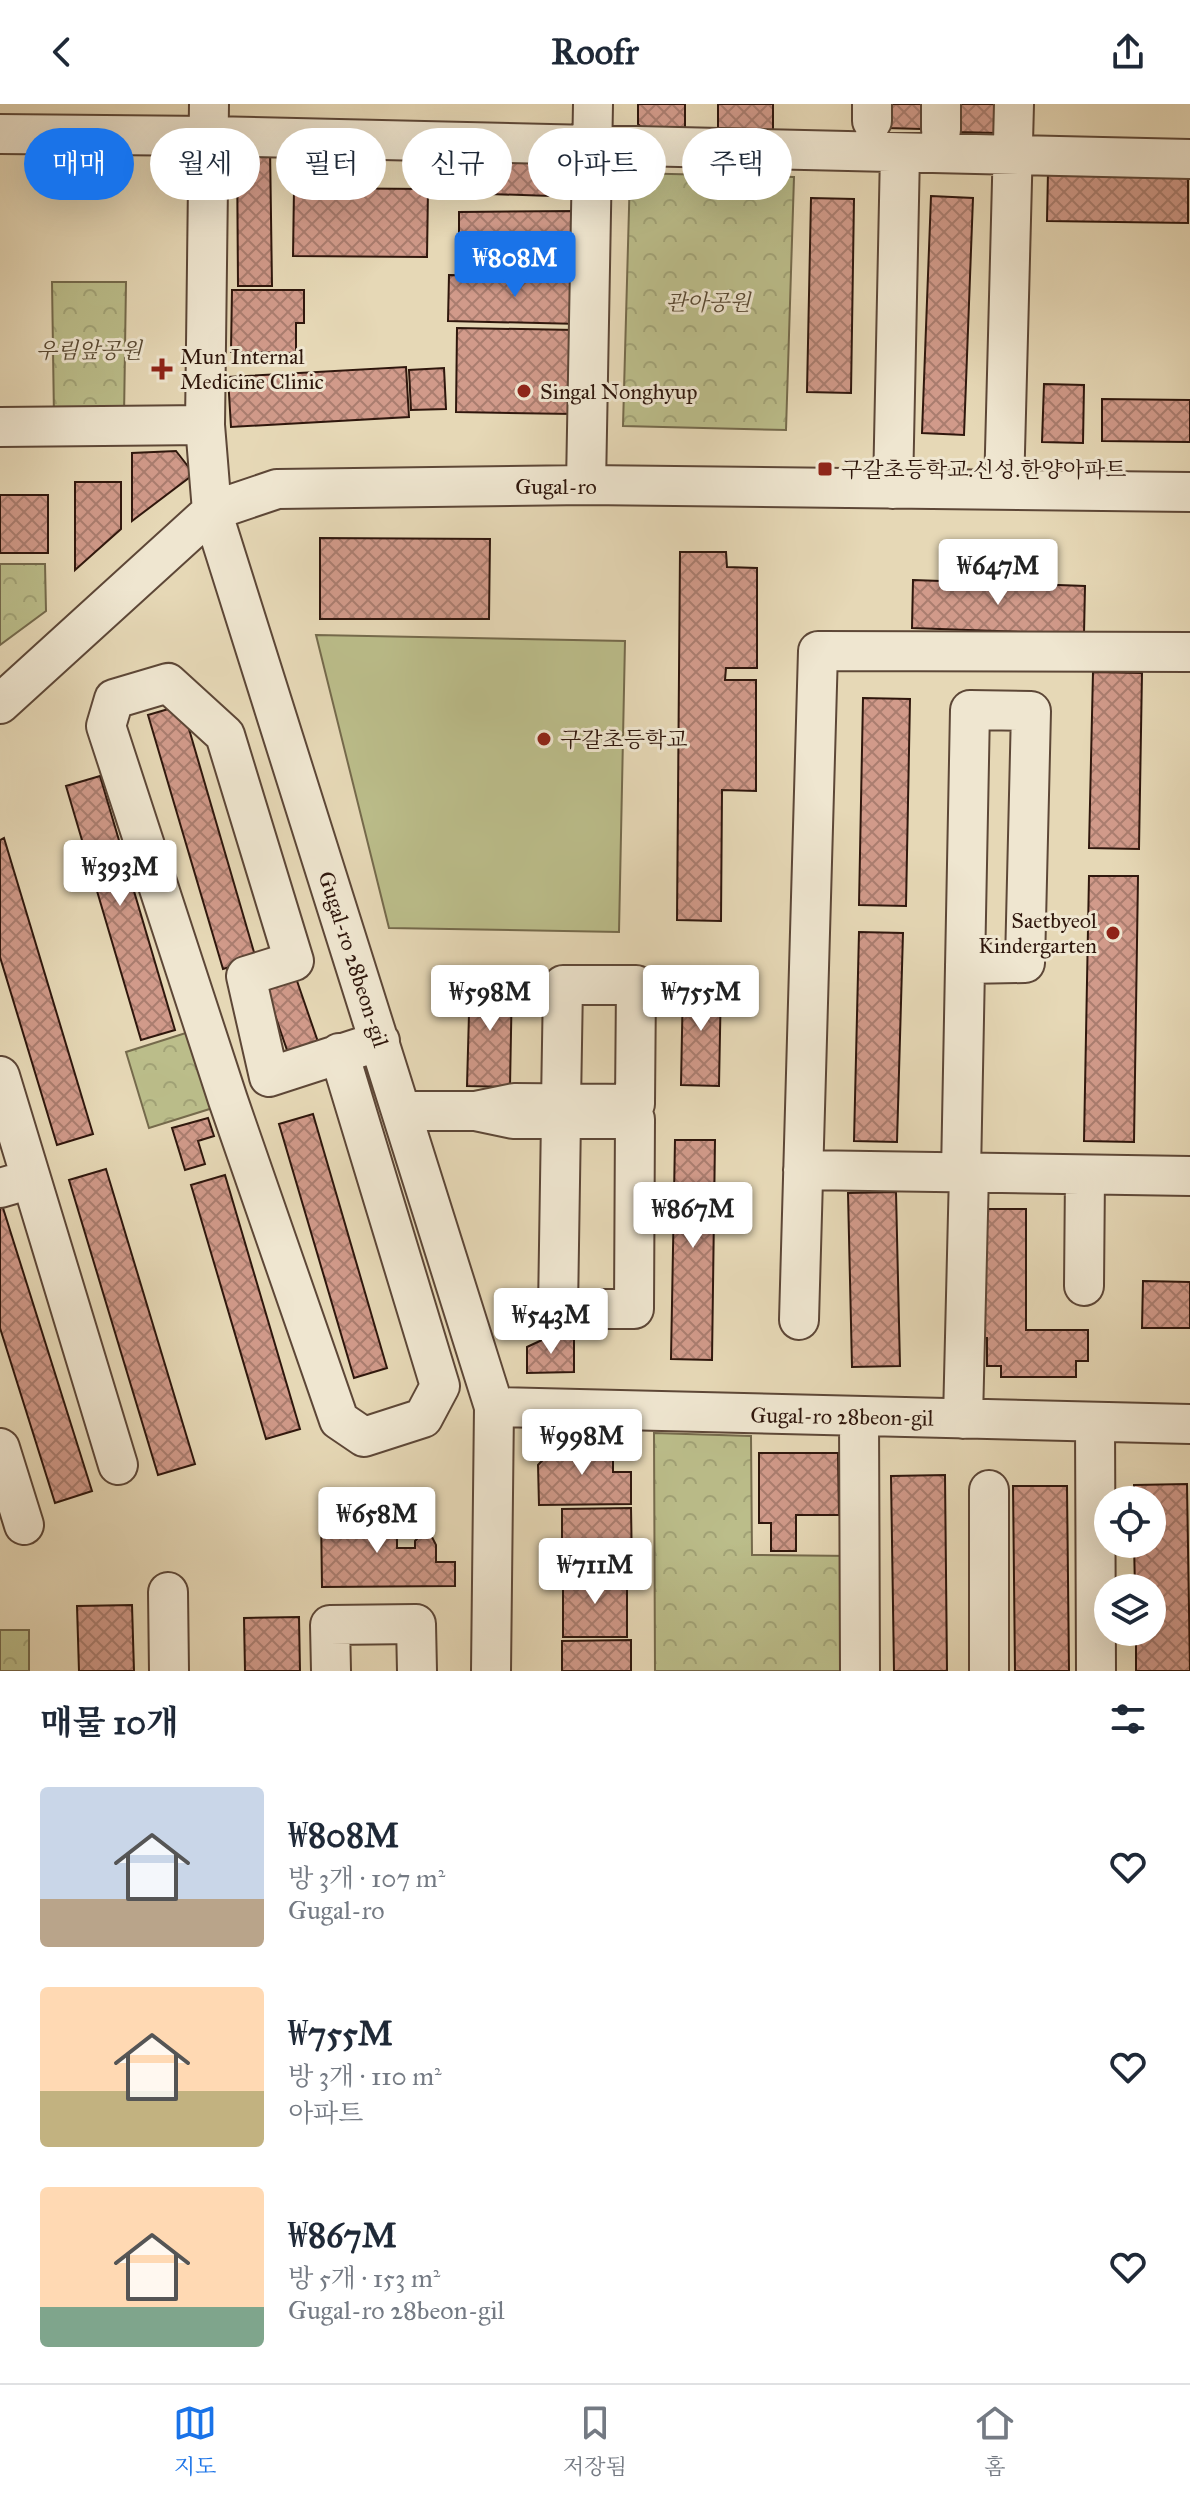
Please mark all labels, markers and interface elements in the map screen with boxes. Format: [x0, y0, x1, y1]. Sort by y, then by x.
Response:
icon: back [40, 30, 84, 74]
text: Roofr [551, 30, 639, 74]
icon: share [1106, 30, 1150, 74]
chip: 매매 [24, 128, 134, 200]
chip: 월세 [150, 128, 260, 200]
chip: 필터 [276, 128, 386, 200]
chip: 신규 [402, 128, 512, 200]
chip: 아파트 [528, 128, 666, 200]
chip: 주택 [682, 128, 792, 200]
pin: ₩808M [459, 231, 571, 299]
text: ₩808M [473, 241, 557, 273]
park label: 관아공원 [665, 289, 752, 316]
park label: 우림앞공원 [36, 337, 144, 364]
place label: Mun Internal Medicine Clinic [180, 343, 324, 395]
marker: Mun Internal Medicine Clinic [151, 358, 173, 380]
place label: Singal Nonghyup [540, 378, 697, 405]
marker: Singal Nonghyup [515, 382, 533, 400]
place label: 구갈초등학교.신성.한양아파트 [841, 456, 1126, 483]
marker: 구갈초등학교.신성.한양아파트 [816, 460, 834, 478]
street label: Gugal-ro [515, 473, 597, 500]
pin: ₩647M [942, 539, 1054, 607]
text: ₩647M [957, 549, 1039, 581]
place label: 구갈초등학교 [560, 726, 688, 753]
marker: 구갈초등학교 [535, 730, 553, 748]
pin: ₩393M [64, 840, 176, 908]
text: ₩393M [82, 850, 158, 882]
street label: Gugal-ro 28beon-gil [312, 868, 395, 1051]
place label: Saetbyeol Kindergarten [978, 907, 1097, 959]
marker: Saetbyeol Kindergarten [1104, 924, 1122, 942]
pin: ₩598M [434, 965, 546, 1033]
pin: ₩755M [645, 965, 757, 1033]
text: ₩598M [449, 975, 531, 1007]
text: ₩755M [661, 975, 741, 1007]
pin: ₩867M [637, 1182, 749, 1250]
text: ₩867M [651, 1192, 735, 1224]
pin: ₩543M [495, 1288, 607, 1356]
text: ₩543M [512, 1298, 590, 1330]
street label: Gugal-ro 28beon-gil [750, 1401, 934, 1432]
pin: ₩998M [526, 1409, 638, 1477]
text: ₩998M [540, 1419, 624, 1451]
map controls [1094, 1486, 1166, 1646]
button: locate [1094, 1486, 1166, 1558]
pin: ₩658M [321, 1487, 433, 1555]
text: ₩658M [336, 1497, 418, 1529]
pin: ₩711M [539, 1538, 651, 1606]
text: ₩711M [557, 1548, 633, 1580]
button: layers [1094, 1574, 1166, 1646]
icon: filters [1106, 1697, 1150, 1741]
text: 매물 10개 [40, 1702, 179, 1743]
text: ₩808M [288, 1815, 399, 1856]
icon: home [104, 1819, 200, 1915]
icon: heart [1106, 1845, 1150, 1889]
text: 방 3개 · 107 m² [288, 1862, 445, 1894]
text: Gugal-ro [288, 1894, 385, 1926]
text: ₩755M [288, 2013, 393, 2054]
icon: home [104, 2019, 200, 2115]
icon: heart [1106, 2045, 1150, 2089]
text: 방 3개 · 110 m² [288, 2060, 442, 2092]
text: 아파트 [288, 2097, 363, 2129]
text: ₩867M [288, 2215, 397, 2256]
icon: home [104, 2219, 200, 2315]
icon: heart [1106, 2245, 1150, 2289]
text: 방 5개 · 153 m² [288, 2262, 440, 2294]
text: Gugal-ro 28beon-gil [288, 2294, 505, 2326]
tab: 지도 [173, 2401, 217, 2480]
tab: 저장됨 [563, 2401, 627, 2480]
tab: 홈 [973, 2401, 1017, 2480]

